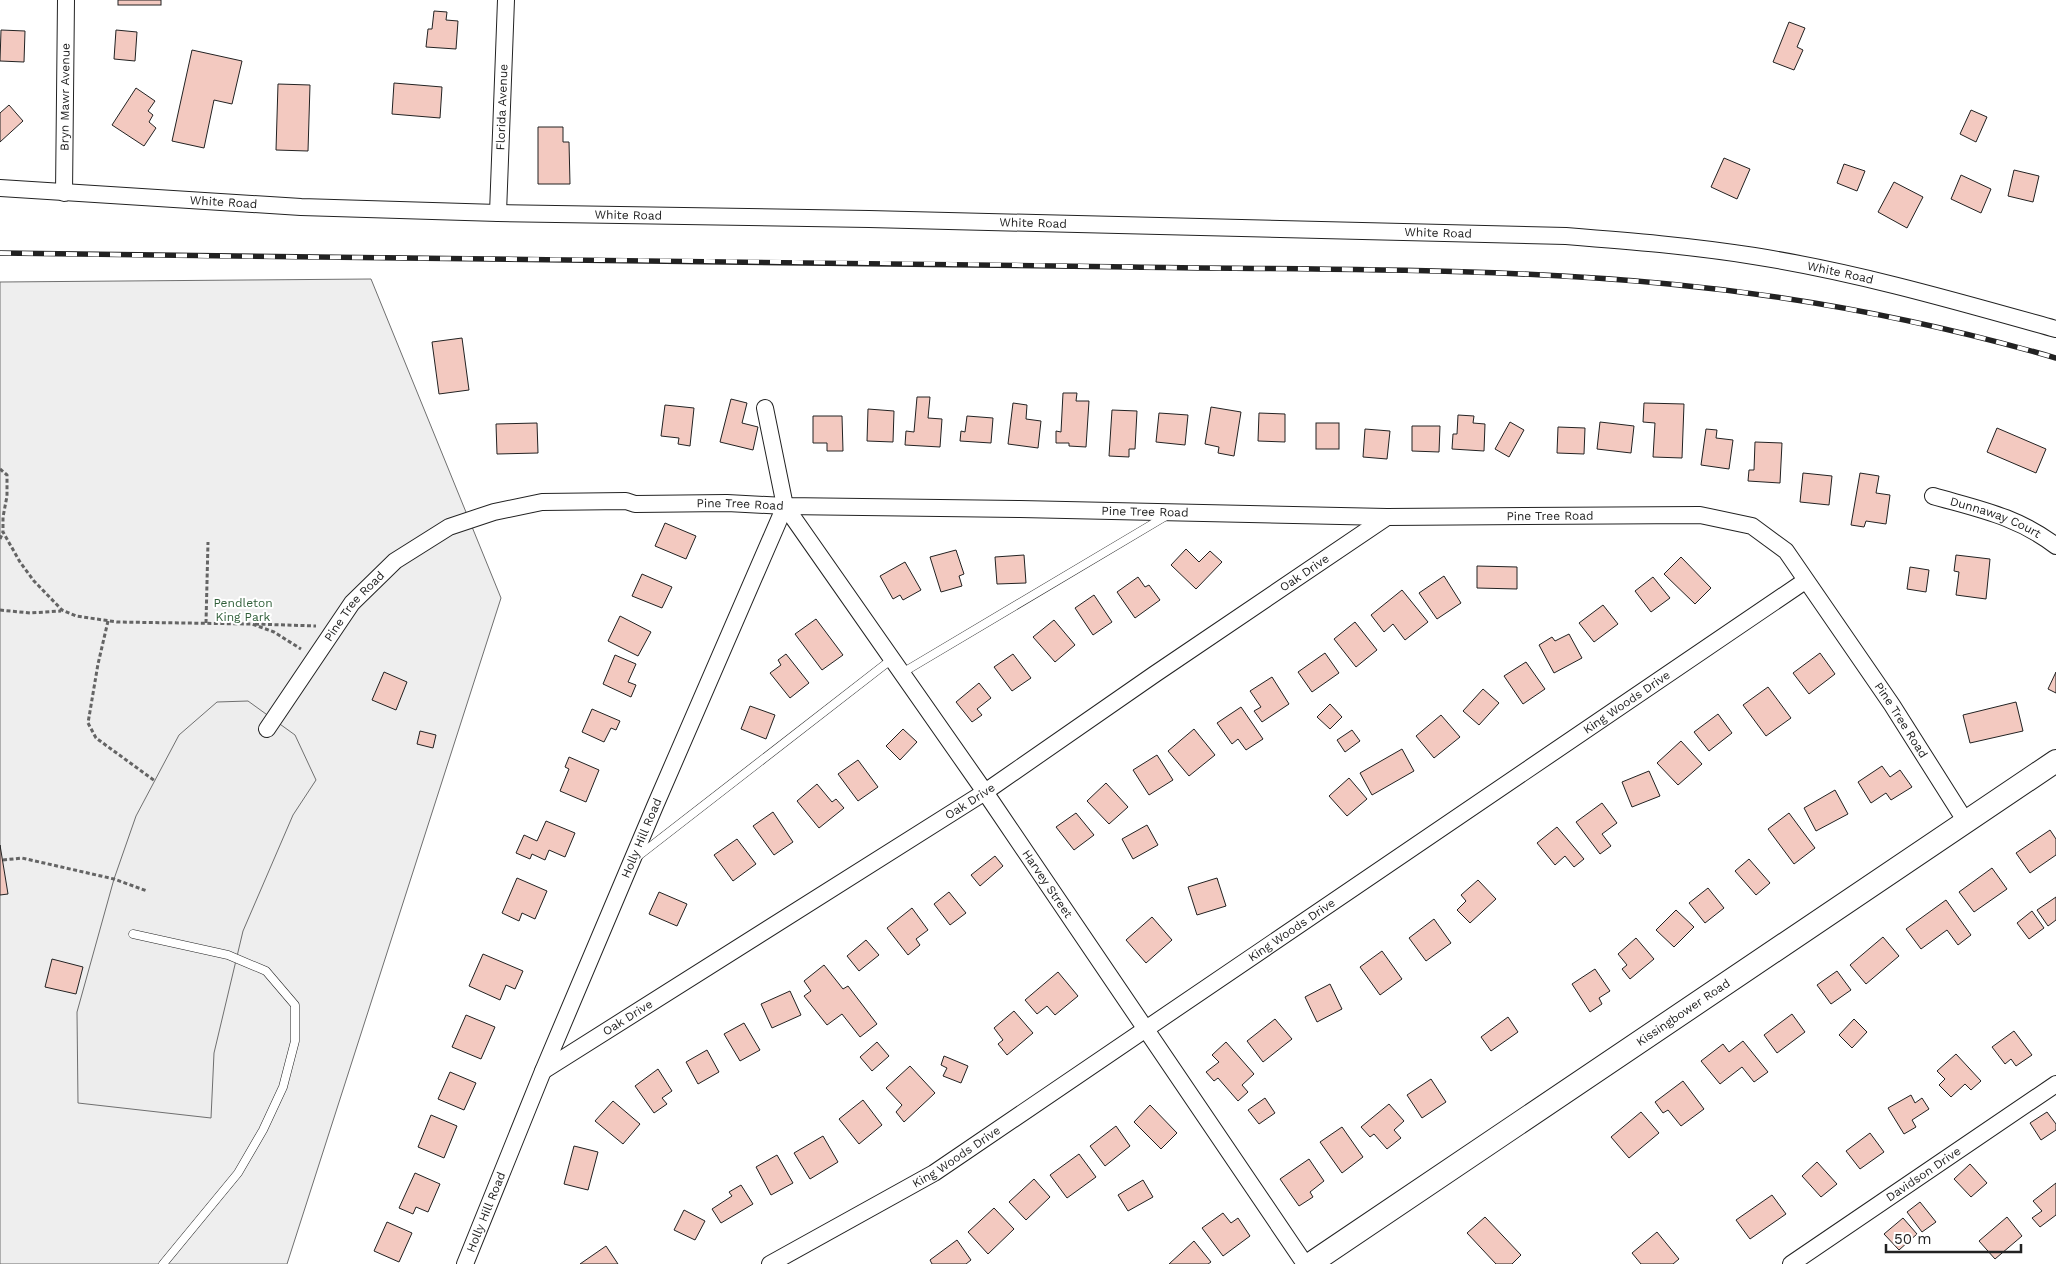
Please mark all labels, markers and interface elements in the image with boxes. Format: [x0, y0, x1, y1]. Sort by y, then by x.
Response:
street label: Bryn Mawr Avenue [57, 43, 73, 151]
street label: Florida Avenue [493, 64, 511, 151]
street label: White Road [189, 193, 258, 211]
street label: White Road [594, 208, 662, 223]
street label: White Road [999, 215, 1067, 231]
street label: White Road [1404, 225, 1472, 241]
street label: White Road [1806, 259, 1875, 287]
street label: Dunnaway Court [1949, 494, 2043, 541]
street label: Pine Tree Road [696, 496, 784, 513]
street label: Pine Tree Road [1101, 504, 1189, 520]
street label: Pine Tree Road [1506, 509, 1594, 523]
street label: Oak Drive [1277, 551, 1332, 594]
street label: Pine Tree Road [321, 568, 387, 644]
park label: Pendleton King Park [213, 596, 273, 624]
street label: King Woods Drive [1580, 668, 1673, 737]
street label: Pine Tree Road [1872, 680, 1931, 760]
street label: Oak Drive [942, 780, 998, 822]
street label: Holly Hill Road [618, 796, 665, 880]
street label: Harvey Street [1019, 847, 1075, 921]
street label: King Woods Drive [1246, 895, 1338, 964]
street label: Kissingbower Road [1634, 976, 1733, 1049]
street label: Oak Drive [600, 997, 655, 1039]
street label: King Woods Drive [910, 1123, 1003, 1191]
street label: Davidson Drive [1883, 1144, 1963, 1204]
street label: Holly Hill Road [464, 1170, 508, 1254]
scale bar [1886, 1222, 2021, 1254]
text: 50 m [1894, 1230, 1931, 1248]

